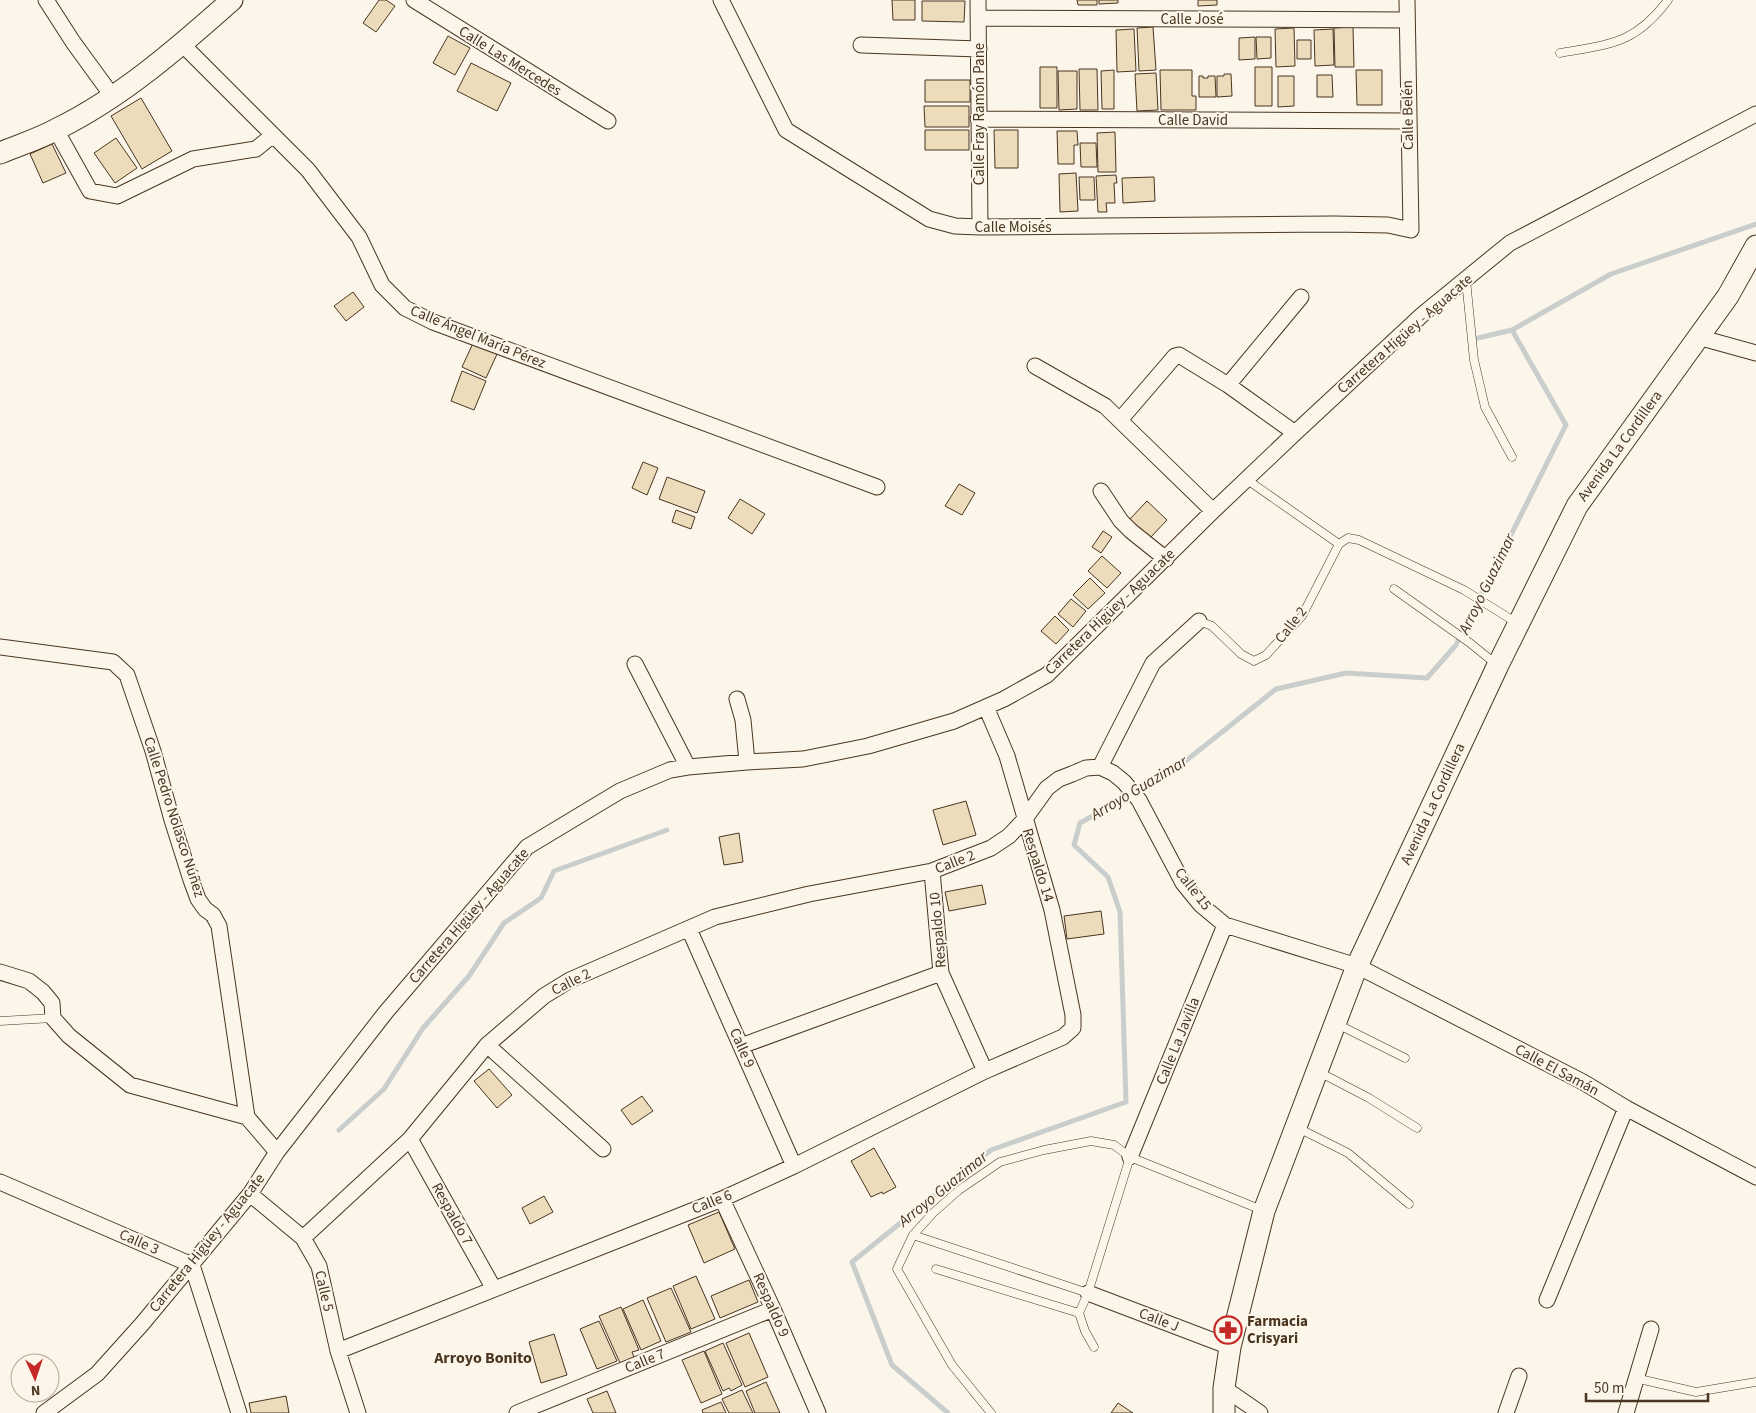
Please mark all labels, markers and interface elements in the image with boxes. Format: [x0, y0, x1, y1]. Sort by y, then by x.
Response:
street label: Calle José [1160, 9, 1224, 30]
street label: Calle Las Mercedes [455, 21, 565, 101]
street label: Calle Fray Ramón Pane [969, 43, 990, 185]
street label: Calle Belén [1397, 80, 1419, 150]
street label: Calle David [1158, 110, 1228, 131]
street label: Calle Moisés [975, 217, 1051, 238]
street label: Carretera Higüey - Aguacate [1333, 269, 1477, 399]
street label: Calle Ángel María Pérez [407, 300, 549, 374]
street label: Avenida La Cordillera [1573, 386, 1667, 506]
water label: Arroyo Guazimar [1453, 529, 1521, 639]
street label: Carretera Higüey - Aguacate [1040, 544, 1180, 680]
street label: Calle 2 [1270, 602, 1312, 648]
street label: Calle Pedro Nolasco Núñez [138, 734, 210, 900]
street label: Avenida La Cordillera [1396, 740, 1470, 868]
water label: Arroyo Guazimar [1086, 750, 1193, 826]
street label: Respaldo 14 [1017, 826, 1059, 905]
street label: Carretera Higüey - Aguacate [404, 844, 534, 988]
street label: Calle 2 [932, 845, 978, 879]
street label: Calle 15 [1170, 863, 1216, 915]
street label: Respaldo 10 [924, 891, 952, 969]
street label: Calle 2 [548, 963, 594, 1001]
street label: Calle La Javilla [1151, 994, 1205, 1088]
street label: Calle 9 [724, 1025, 760, 1071]
street label: Calle El Samán [1511, 1039, 1603, 1101]
water label: Arroyo Guazimar [893, 1145, 993, 1232]
street label: Carretera Higüey - Aguacate [144, 1169, 270, 1317]
street label: Respaldo 7 [426, 1179, 478, 1249]
street label: Calle 6 [689, 1184, 735, 1220]
street label: Calle 3 [116, 1224, 162, 1260]
street label: Calle 5 [309, 1268, 339, 1314]
street label: Respaldo 9 [747, 1269, 795, 1341]
street label: Calle J [1136, 1303, 1182, 1337]
place label: Farmacia Crisyari [1247, 1311, 1308, 1349]
pharmacy icon: Farmacia Crisyari [1213, 1315, 1243, 1345]
street label: Calle 7 [622, 1343, 668, 1379]
district label: Arroyo Bonito [433, 1347, 532, 1369]
north arrow [10, 1353, 60, 1403]
scale bar [1586, 1370, 1708, 1402]
text: 50 m [1594, 1378, 1624, 1399]
text: N [30, 1380, 41, 1400]

